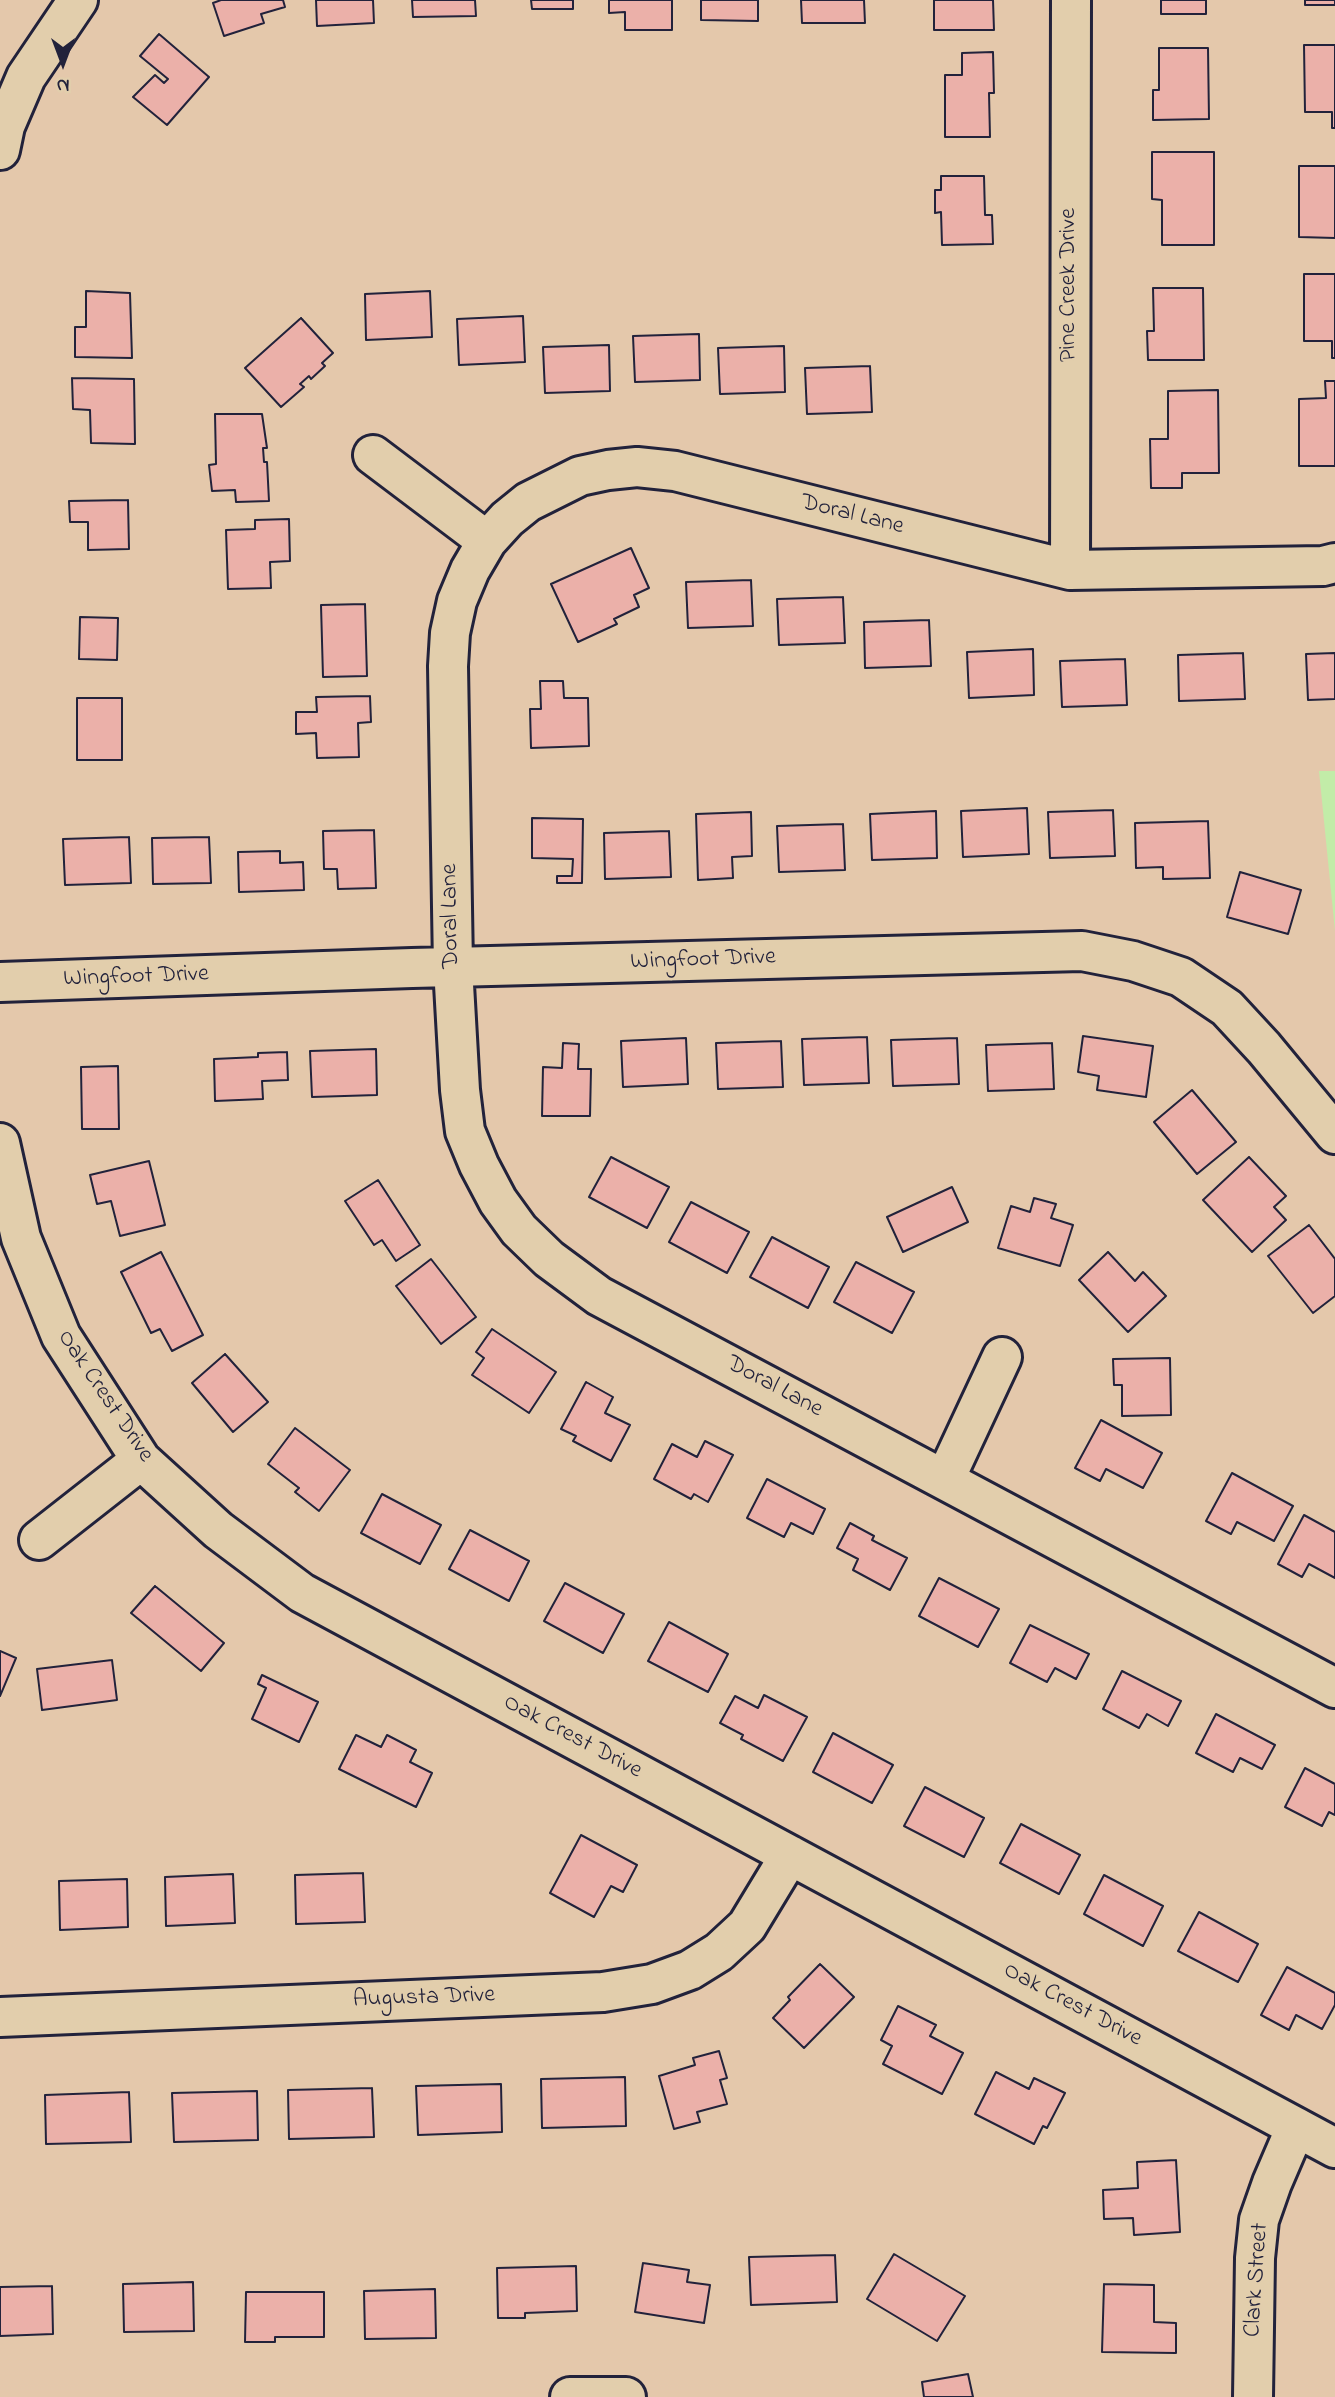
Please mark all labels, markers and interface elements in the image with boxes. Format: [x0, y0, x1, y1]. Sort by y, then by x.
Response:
north arrow [28, 28, 98, 98]
text: N [57, 71, 69, 98]
street label: Pine Creek Drive [1056, 208, 1084, 362]
street label: Doral Lane [798, 489, 906, 543]
street label: Doral Lane [437, 863, 467, 969]
street label: Wingfoot Drive [630, 944, 776, 978]
street label: Wingfoot Drive [63, 961, 209, 995]
street label: Oak Crest Drive [49, 1326, 159, 1468]
street label: Doral Lane [721, 1351, 827, 1425]
street label: Oak Crest Drive [498, 1689, 646, 1787]
street label: Oak Crest Drive [998, 1957, 1146, 2055]
street label: Augusta Drive [352, 1982, 496, 2016]
street label: Clark Street [1240, 2222, 1276, 2338]

